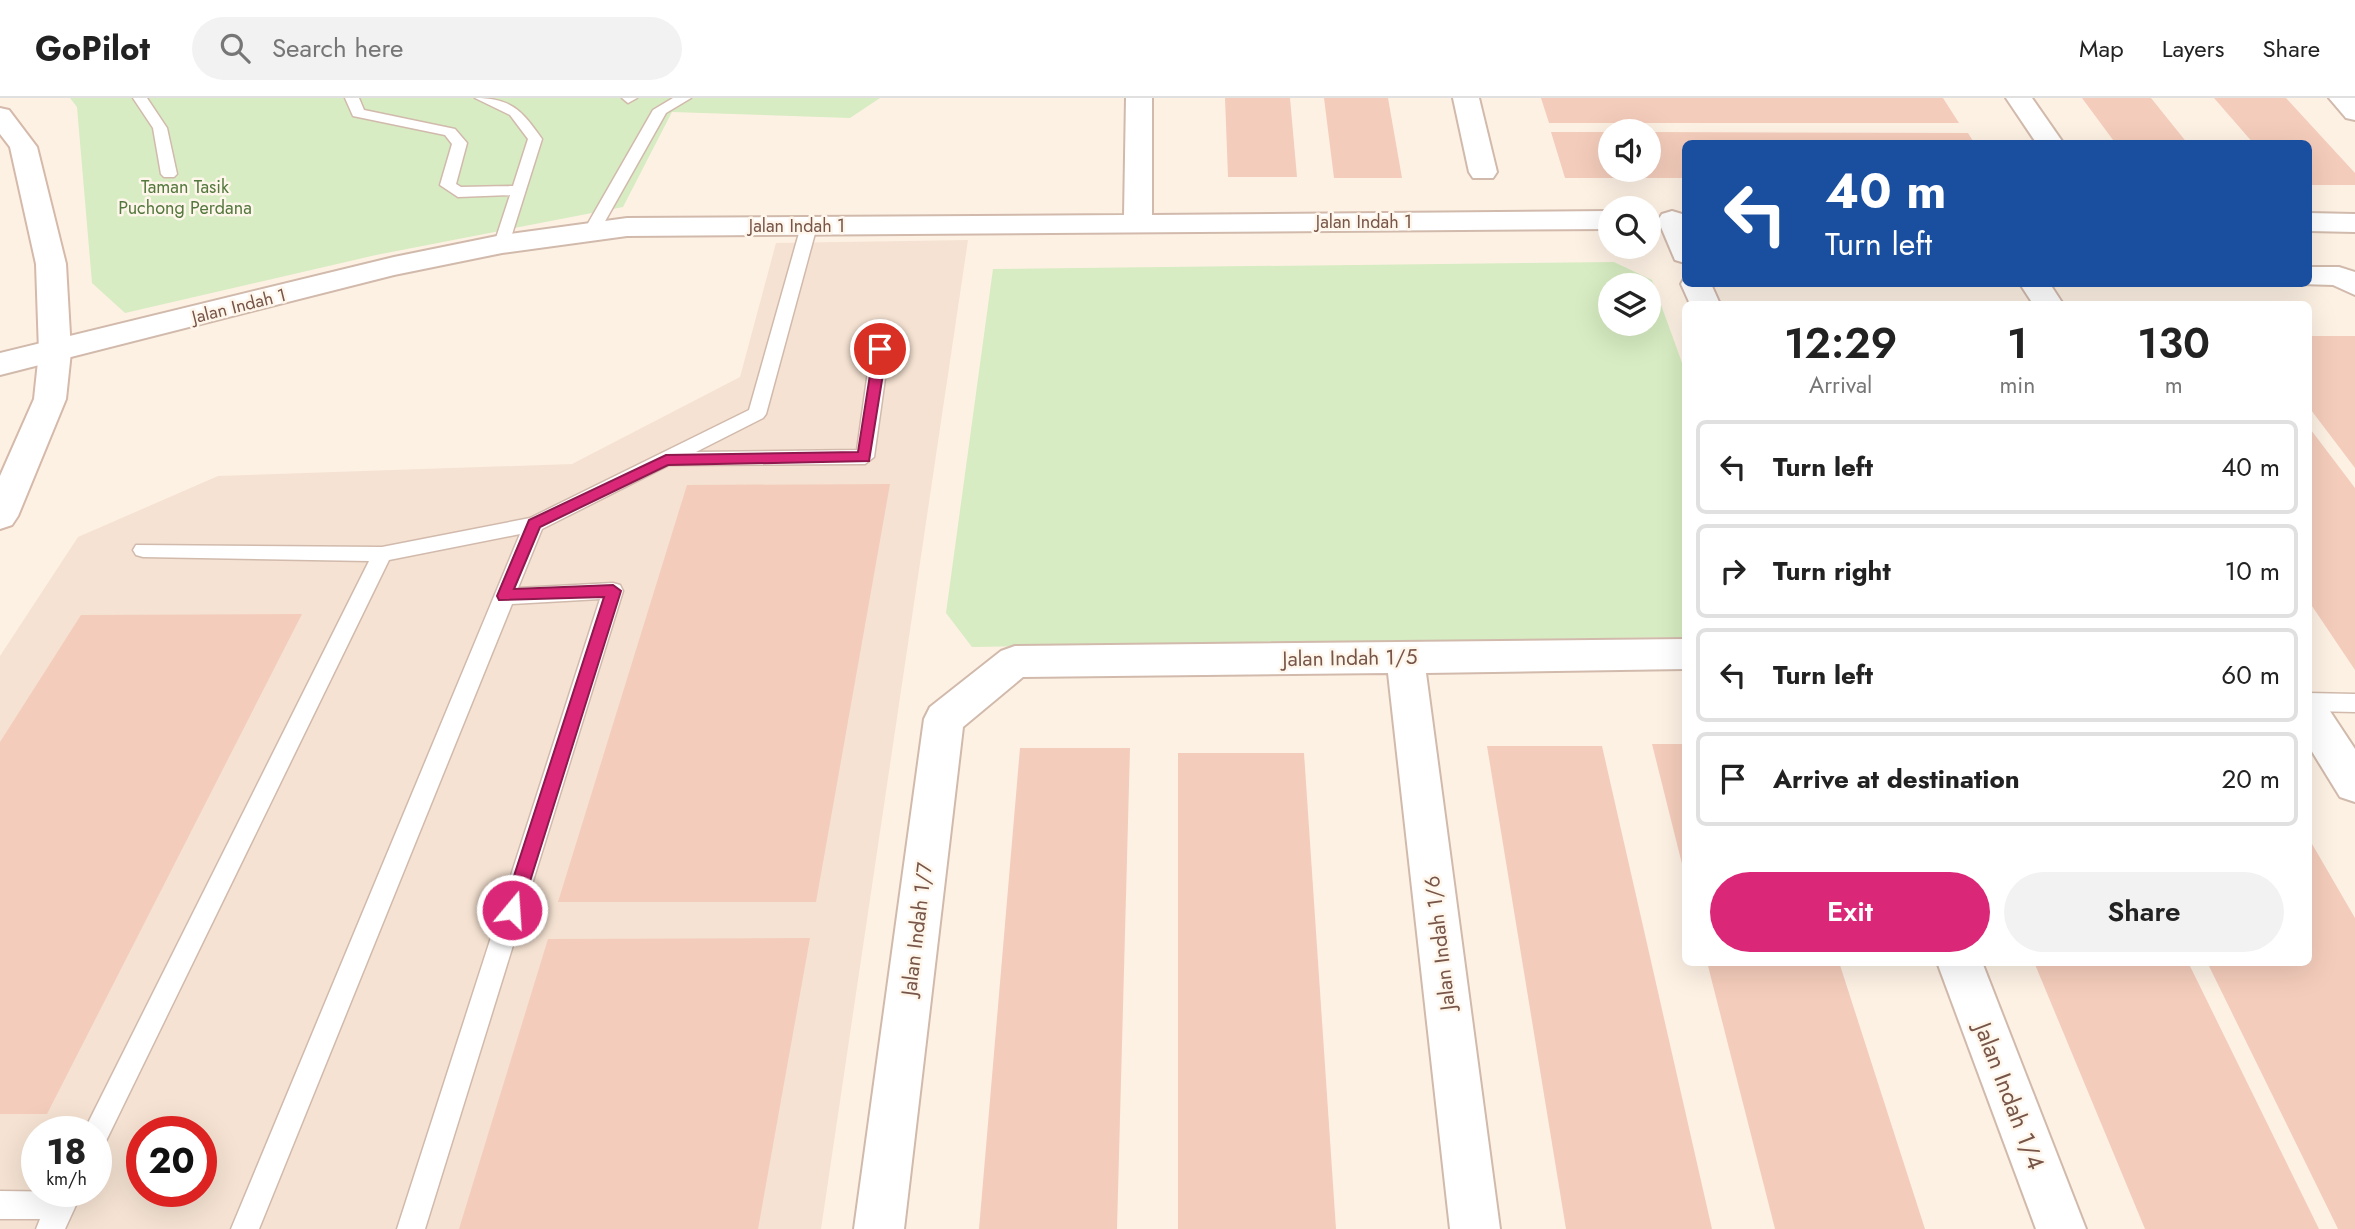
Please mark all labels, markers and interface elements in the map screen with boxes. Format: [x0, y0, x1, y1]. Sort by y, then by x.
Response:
search box [192, 17, 682, 80]
text: GoPilot [35, 25, 150, 72]
icon: search [216, 29, 254, 67]
text: Search here [272, 29, 403, 67]
text: Map [2079, 31, 2124, 66]
text: Layers [2162, 31, 2224, 66]
text: Share [2262, 31, 2320, 66]
map controls [1598, 119, 1661, 336]
button: sound [1598, 119, 1661, 182]
text: 40 m [1825, 156, 1947, 226]
icon: left [1710, 168, 1801, 259]
park label: Taman Tasik Puchong Perdana [118, 174, 252, 221]
button: search [1598, 196, 1661, 259]
street label: Jalan Indah 1 [1314, 209, 1412, 235]
street label: Jalan Indah 1 [747, 213, 845, 239]
text: Turn left [1825, 221, 1932, 267]
button: layers [1598, 273, 1661, 336]
street label: Jalan Indah 1 [187, 282, 289, 331]
text: 12:29 [1784, 313, 1898, 374]
text: 1 [2007, 313, 2028, 374]
text: 130 [2137, 313, 2210, 374]
pin [850, 319, 910, 379]
icon: arrive [861, 330, 899, 368]
text: Arrival [1809, 368, 1872, 402]
text: min [1999, 368, 2035, 402]
text: m [2165, 368, 2183, 402]
icon: left [1714, 448, 1752, 486]
text: Turn left [1773, 448, 1873, 486]
text: 40 m [2221, 448, 2280, 486]
icon: right [1714, 552, 1752, 590]
text: Turn right [1773, 552, 1891, 590]
text: 10 m [2225, 552, 2280, 590]
street label: Jalan Indah 1/5 [1279, 642, 1418, 674]
icon: left [1714, 656, 1752, 694]
text: Turn left [1773, 656, 1873, 694]
text: 60 m [2221, 656, 2280, 694]
icon: arrive [1714, 760, 1752, 798]
text: Arrive at destination [1773, 760, 2020, 798]
text: 20 m [2222, 760, 2280, 798]
street label: Jalan Indah 1/7 [894, 861, 940, 1000]
button: Exit [1710, 872, 1990, 952]
button: Share [2004, 872, 2284, 952]
position arrow [475, 873, 549, 947]
street label: Jalan Indah 1/6 [1417, 874, 1463, 1015]
street label: Jalan Indah 1/4 [1965, 1015, 2054, 1175]
speed limit sign: 20 [126, 1116, 217, 1207]
text: 18 [47, 1127, 86, 1177]
text: km/h [46, 1166, 87, 1192]

